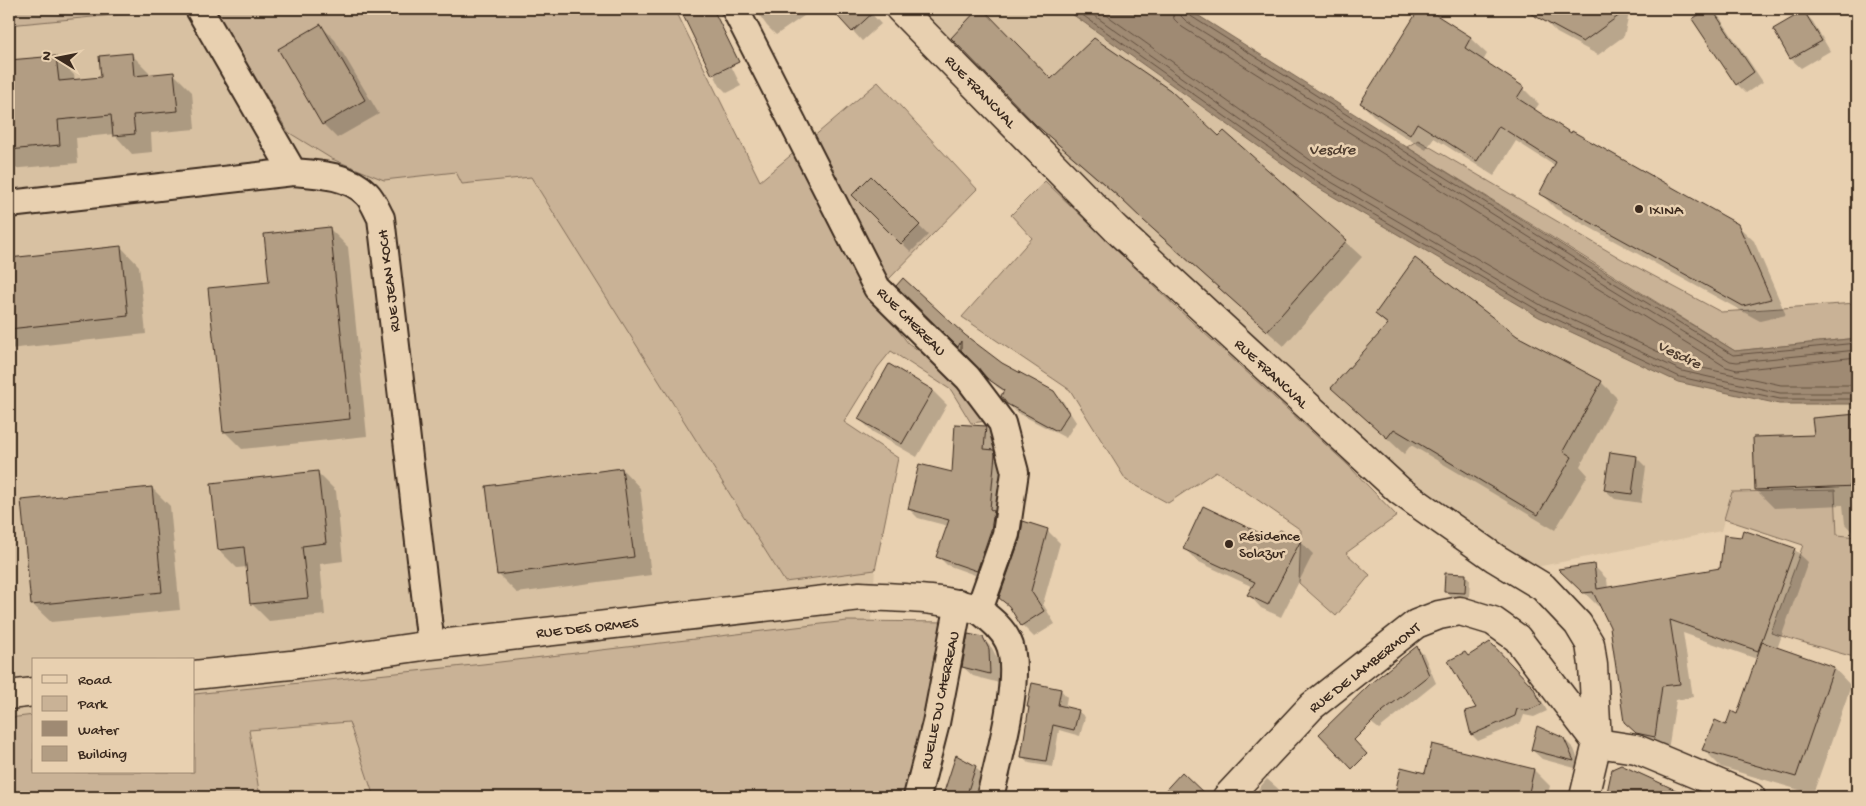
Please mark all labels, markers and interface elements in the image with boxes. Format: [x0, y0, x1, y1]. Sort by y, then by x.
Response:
north arrow [32, 32, 82, 82]
text: N [38, 50, 57, 62]
street label: RUE FRANCVAL [940, 52, 1019, 133]
water label: Vesdre [1309, 142, 1356, 161]
place label: IXINA [1649, 202, 1684, 220]
marker: IXINA [1633, 203, 1645, 215]
street label: RUE JEAN KOCH [375, 228, 405, 333]
street label: RUE CHEREAU [872, 284, 949, 361]
street label: RUE FRANCVAL [1230, 336, 1312, 414]
water label: Vesdre [1653, 337, 1704, 375]
place label: Résidence Solazur [1239, 528, 1300, 563]
marker: Résidence Solazur [1223, 538, 1235, 550]
street label: RUE DES ORMES [535, 615, 639, 643]
street label: RUE DE LAMBERMONT [1306, 619, 1426, 718]
street label: RUELLE DU CHERREAU [918, 630, 964, 771]
legend [32, 658, 195, 774]
text: Road [78, 672, 112, 690]
text: Park [77, 696, 108, 714]
text: Water [78, 722, 120, 740]
text: Building [77, 746, 127, 764]

